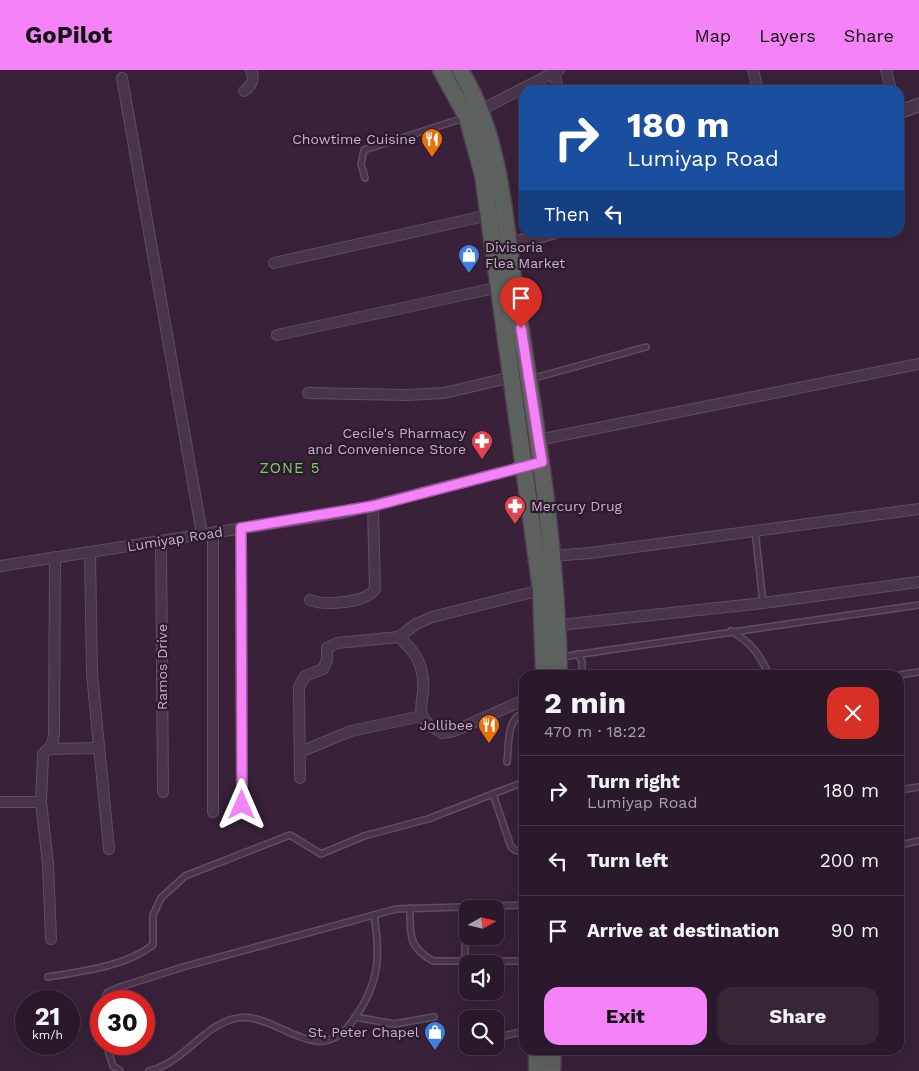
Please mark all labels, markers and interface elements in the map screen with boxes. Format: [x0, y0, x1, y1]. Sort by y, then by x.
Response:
text: GoPilot [25, 21, 112, 49]
text: Map [694, 25, 731, 46]
text: Layers [759, 25, 816, 46]
text: Share [844, 25, 894, 46]
text: 180 m [627, 104, 730, 146]
icon: right [544, 105, 609, 170]
restaurant icon: Chowtime Cuisine [420, 127, 444, 158]
place label: Chowtime Cuisine [292, 131, 416, 147]
text: Lumiyap Road [627, 146, 779, 171]
icon: left [600, 200, 628, 228]
text: Then [544, 203, 590, 226]
place label: Divisoria Flea Market [485, 239, 565, 271]
shop icon: Divisoria Flea Market [457, 243, 481, 274]
pin [500, 277, 542, 328]
icon: arrive [507, 284, 535, 312]
place label: Cecile's Pharmacy and Convenience Store [307, 425, 467, 457]
pharmacy icon: Cecile's Pharmacy and Convenience Store [470, 429, 494, 460]
district label: ZONE 5 [260, 459, 320, 477]
pharmacy icon: Mercury Drug [503, 494, 527, 525]
place label: Mercury Drug [531, 498, 623, 514]
street label: Lumiyap Road [126, 524, 224, 554]
street label: Ramos Drive [154, 624, 170, 710]
text: 2 min [544, 685, 626, 720]
button: close [827, 687, 879, 739]
restaurant icon: Jollibee [477, 713, 501, 744]
place label: Jollibee [420, 717, 473, 733]
text: 470 m · 18:22 [544, 722, 646, 741]
text: Turn right [587, 770, 680, 793]
icon: right [544, 777, 572, 805]
position arrow [215, 778, 267, 830]
text: 180 m [823, 779, 879, 802]
text: Lumiyap Road [587, 793, 697, 812]
icon: left [544, 847, 572, 875]
text: Turn left [587, 849, 668, 872]
text: 200 m [820, 849, 879, 872]
north arrow [459, 900, 504, 945]
map controls [459, 900, 504, 1055]
icon: arrive [544, 917, 572, 945]
text: Arrive at destination [587, 919, 779, 942]
text: 90 m [831, 919, 879, 942]
button: sound [459, 955, 504, 1000]
button: Exit [544, 987, 707, 1045]
button: Share [717, 987, 879, 1045]
speed limit sign: 30 [90, 990, 155, 1055]
text: 21 [35, 1002, 60, 1031]
button: search [459, 1010, 504, 1055]
shop icon: St, Peter Chapel [423, 1020, 447, 1051]
place label: St, Peter Chapel [308, 1024, 420, 1040]
text: km/h [32, 1028, 63, 1042]

